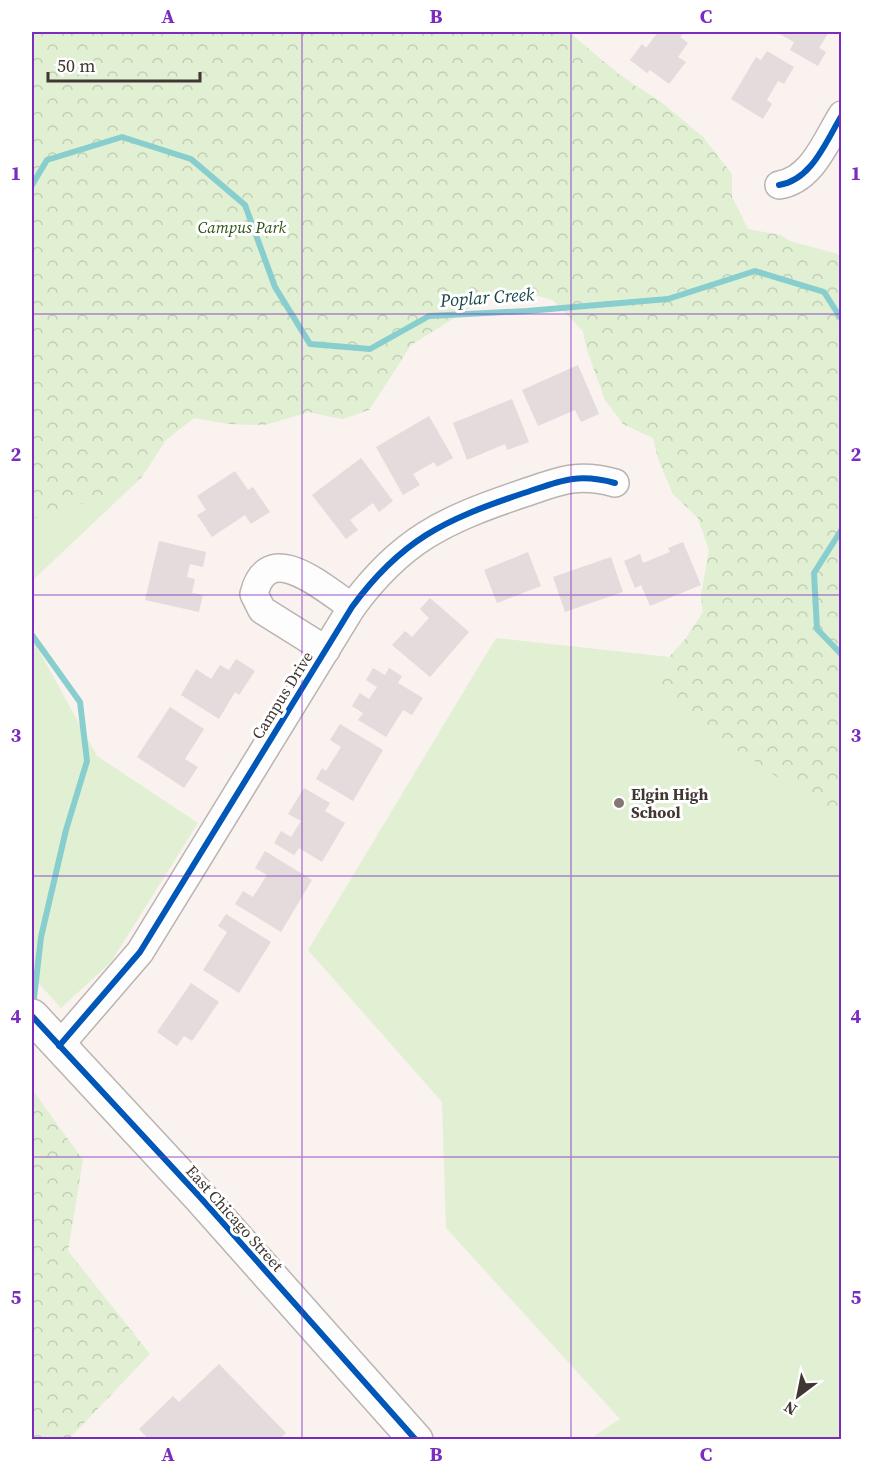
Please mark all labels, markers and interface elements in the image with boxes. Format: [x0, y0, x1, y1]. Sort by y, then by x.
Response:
text: A [161, 2, 175, 30]
text: B [429, 2, 443, 30]
text: C [700, 2, 712, 30]
scale bar [48, 45, 200, 83]
text: 50 m [57, 53, 95, 78]
text: 1 [11, 159, 21, 187]
text: 1 [851, 159, 861, 187]
park label: Campus Park [198, 216, 287, 238]
water label: Poplar Creek [438, 281, 535, 313]
text: 2 [11, 440, 22, 468]
text: 2 [851, 440, 862, 468]
street label: Campus Drive [246, 647, 318, 743]
text: 3 [11, 721, 22, 749]
text: 3 [851, 721, 862, 749]
place label: Elgin High School [631, 783, 708, 823]
marker: Elgin High School [612, 796, 626, 810]
text: 4 [11, 1002, 22, 1030]
text: 4 [851, 1002, 862, 1030]
street label: East Chicago Street [181, 1160, 289, 1276]
text: 5 [11, 1283, 22, 1311]
text: 5 [851, 1283, 862, 1311]
north arrow [768, 1366, 828, 1426]
text: N [779, 1396, 801, 1421]
text: A [161, 1440, 175, 1468]
text: B [429, 1440, 443, 1468]
text: C [700, 1440, 712, 1468]

